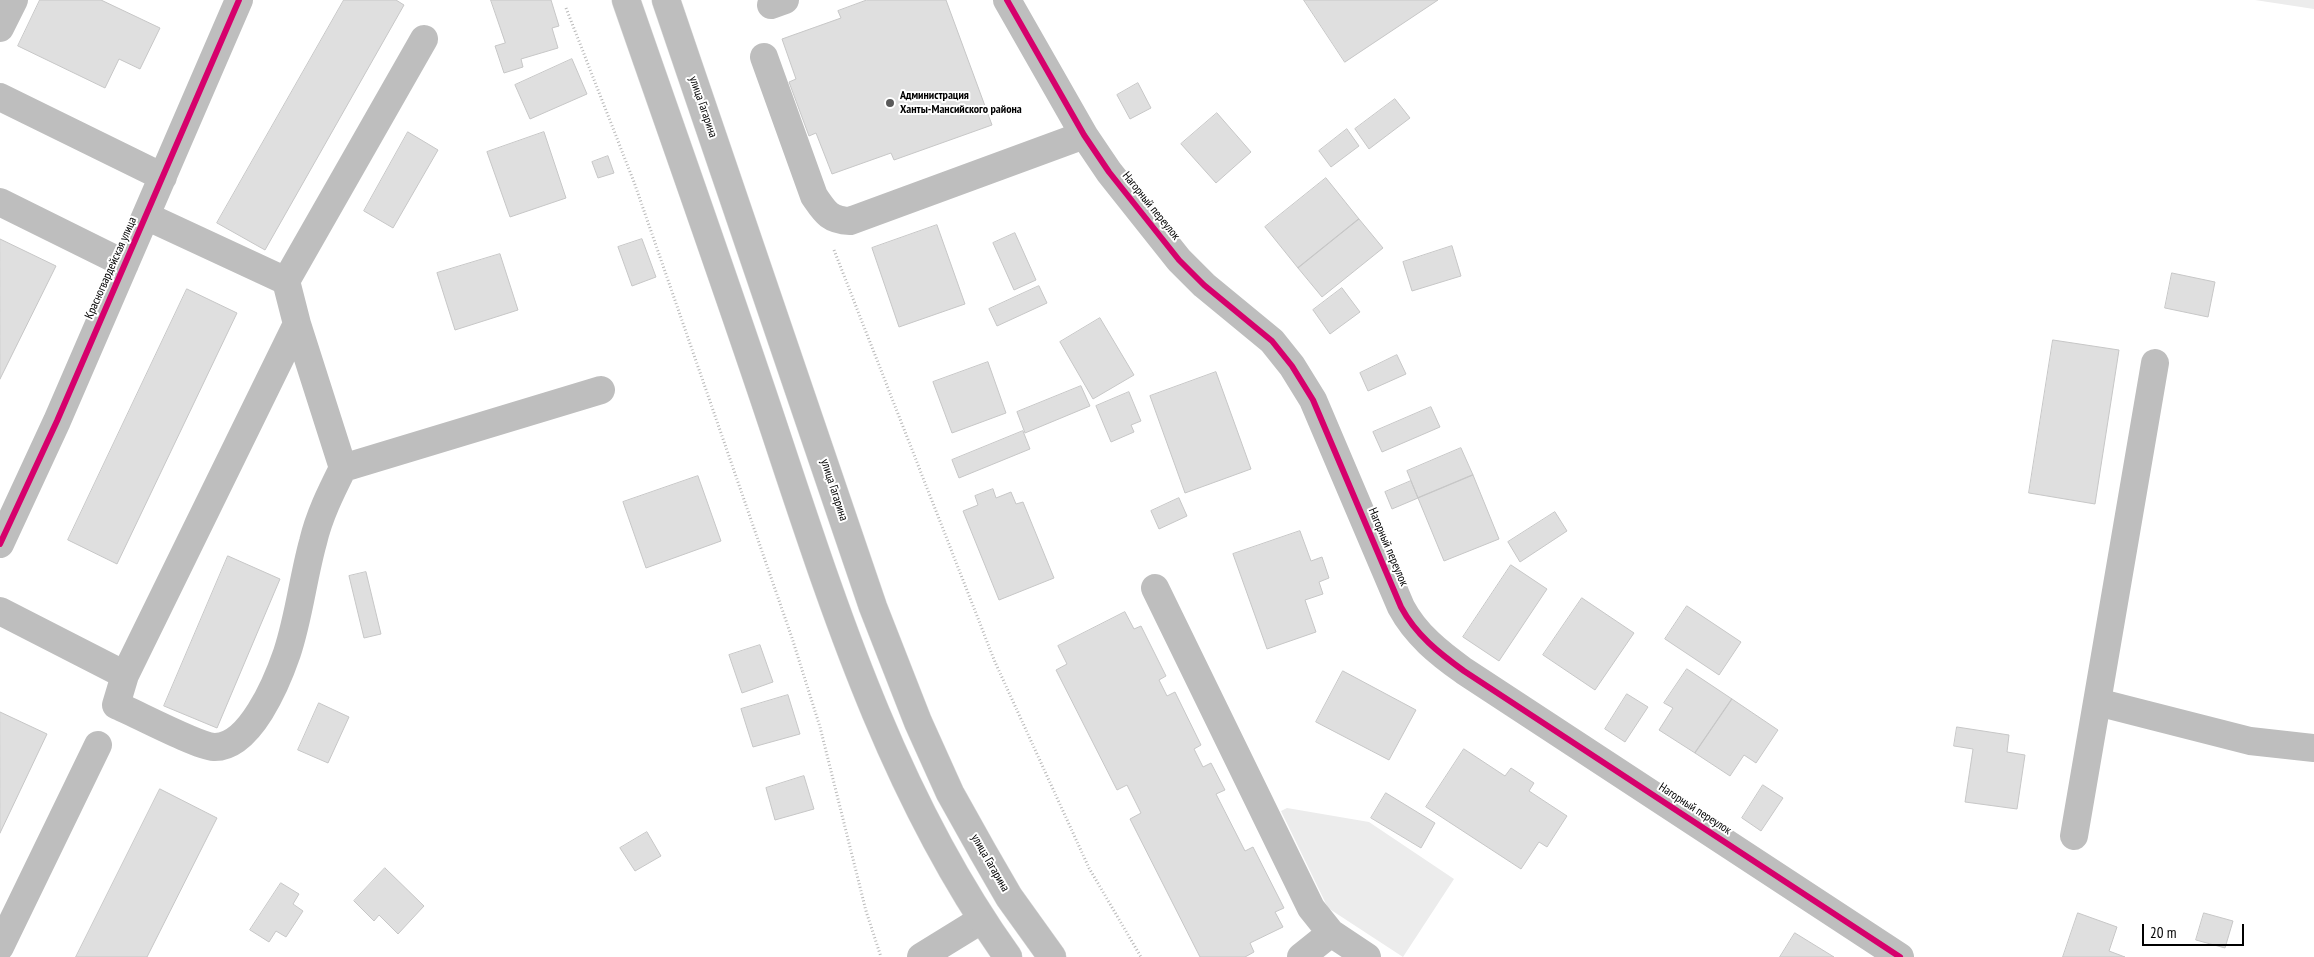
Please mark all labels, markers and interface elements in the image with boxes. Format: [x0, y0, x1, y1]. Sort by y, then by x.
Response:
street label: улица Гагарина [686, 74, 720, 140]
place label: Администрация Ханты-Мансийского района [900, 89, 1022, 117]
marker: Администрация Ханты-Мансийского района [884, 97, 896, 109]
street label: Нагорный переулок [1119, 169, 1183, 243]
street label: Красногвардейская улица [82, 215, 140, 321]
street label: улица Гагарина [817, 457, 851, 523]
street label: Нагорный переулок [1365, 506, 1411, 588]
street label: Нагорный переулок [1656, 780, 1734, 838]
street label: улица Гагарина [968, 832, 1012, 894]
scale bar [2144, 914, 2246, 946]
text: 20 m [2150, 923, 2176, 942]

